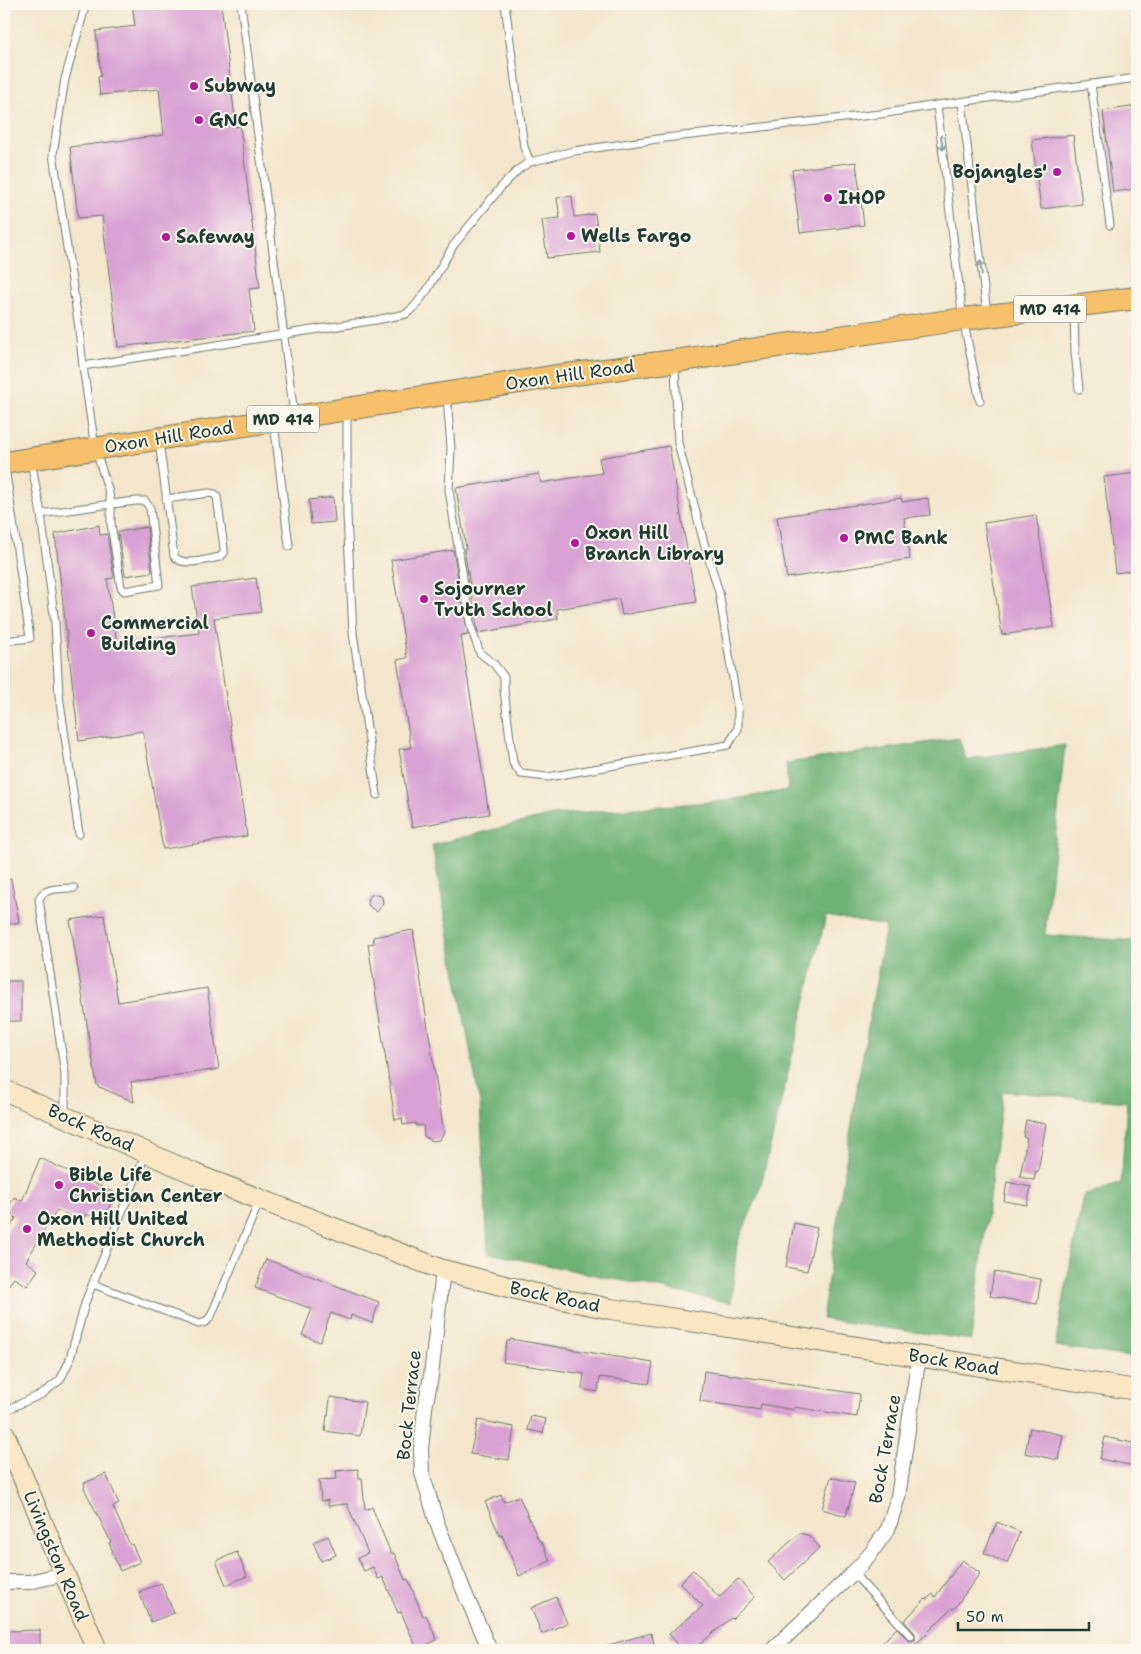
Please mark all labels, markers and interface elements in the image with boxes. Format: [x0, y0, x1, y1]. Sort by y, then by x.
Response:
place label: Subway [204, 74, 276, 98]
marker: Subway [188, 80, 200, 92]
place label: GNC [209, 108, 249, 132]
marker: GNC [193, 114, 205, 126]
one-way arrow [937, 135, 947, 151]
place label: Bojangles' [953, 160, 1047, 184]
marker: Bojangles' [1051, 166, 1063, 178]
place label: IHOP [838, 186, 886, 210]
marker: IHOP [822, 192, 834, 204]
place label: Wells Fargo [581, 224, 691, 248]
place label: Safeway [176, 225, 255, 249]
marker: Wells Fargo [565, 230, 577, 242]
marker: Safeway [160, 231, 172, 243]
one-way arrow [976, 260, 986, 276]
road number: MD 414 [1014, 296, 1086, 322]
street label: Oxon Hill Road [504, 354, 636, 396]
road number: MD 414 [247, 406, 319, 432]
street label: Oxon Hill Road [103, 415, 235, 459]
place label: Oxon Hill Branch Library [585, 521, 724, 566]
place label: PMC Bank [854, 526, 948, 550]
marker: PMC Bank [838, 532, 850, 544]
marker: Oxon Hill Branch Library [569, 537, 581, 549]
place label: Sojourner Truth School [434, 577, 553, 622]
marker: Sojourner Truth School [418, 593, 430, 605]
place label: Commercial Building [101, 611, 209, 656]
marker: Commercial Building [85, 627, 97, 639]
street label: Bock Road [44, 1098, 138, 1158]
place label: Bible Life Christian Center [69, 1163, 223, 1208]
marker: Bible Life Christian Center [53, 1179, 65, 1191]
place label: Oxon Hill United Methodist Church [37, 1207, 205, 1252]
marker: Oxon Hill United Methodist Church [21, 1223, 33, 1235]
street label: Bock Road [508, 1276, 602, 1318]
street label: Bock Road [907, 1343, 1001, 1381]
street label: Bock Terrace [391, 1349, 427, 1461]
street label: Bock Terrace [864, 1392, 906, 1506]
street label: Livingston Road [18, 1487, 94, 1625]
scale bar [958, 1599, 1090, 1631]
text: 50 m [966, 1607, 1004, 1627]

